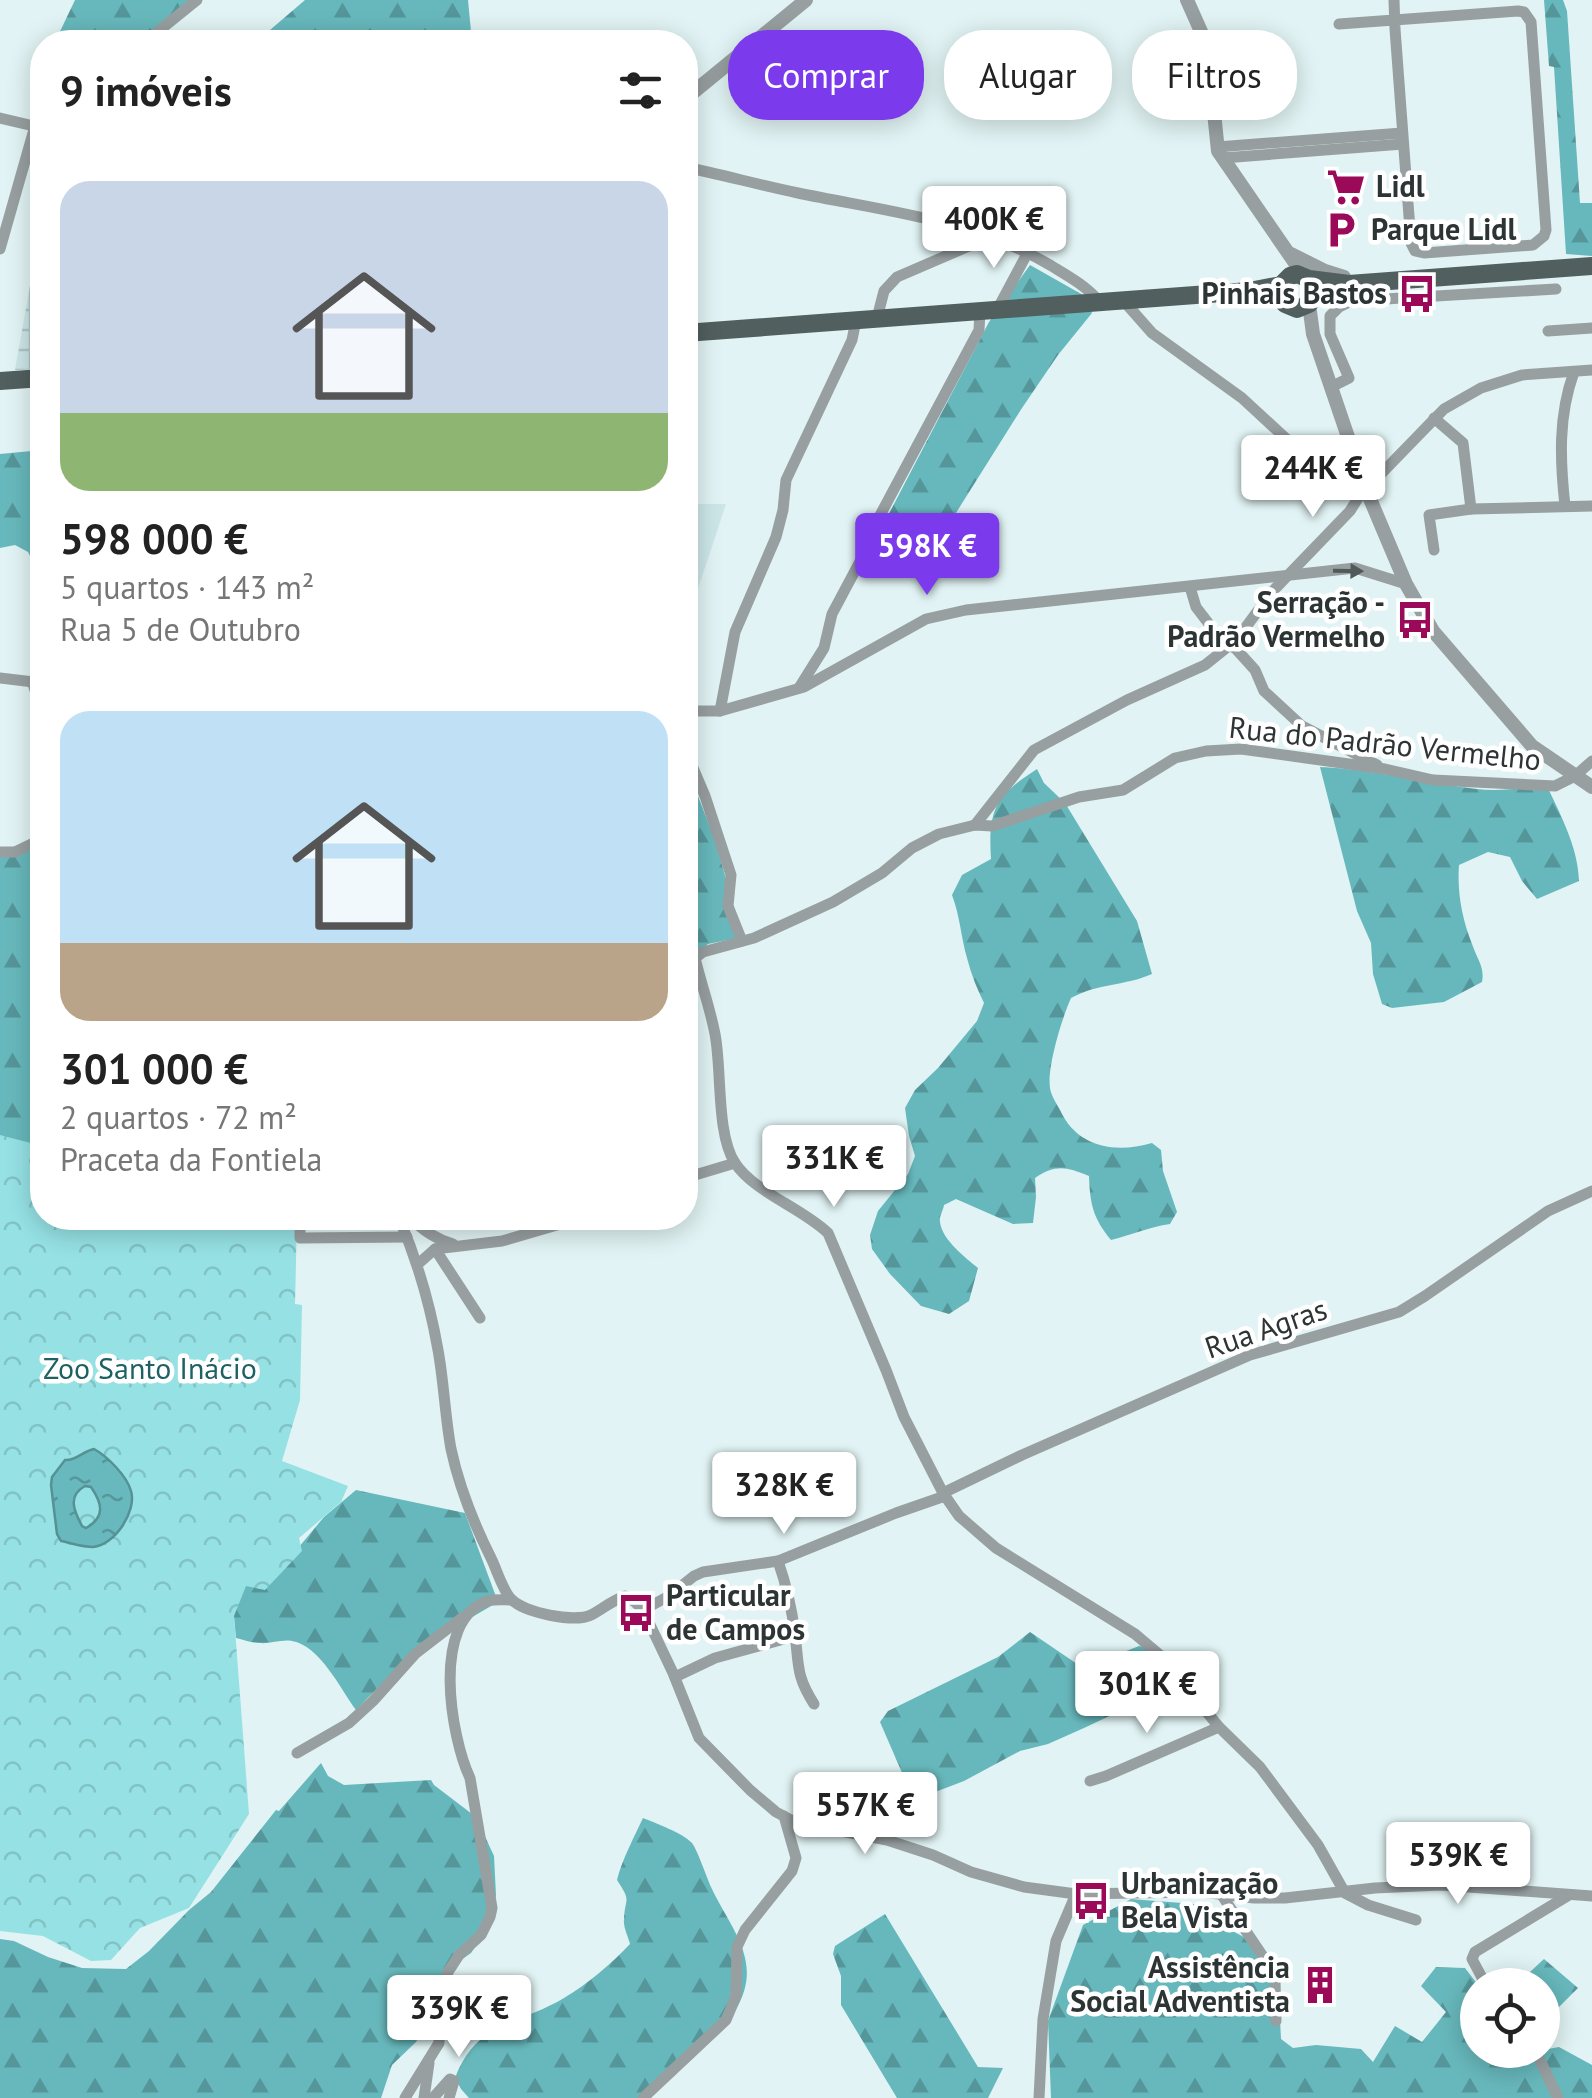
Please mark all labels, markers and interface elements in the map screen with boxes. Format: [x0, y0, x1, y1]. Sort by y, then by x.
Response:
chip: Comprar [728, 30, 924, 120]
chip: Alugar [944, 30, 1112, 120]
chip: Filtros [1132, 30, 1297, 120]
text: 9 imóveis [60, 63, 232, 118]
icon: filters [613, 63, 668, 118]
supermarket icon: Lidl [1325, 166, 1367, 208]
place label: Lidl [1376, 166, 1425, 205]
pin: 400K € [913, 186, 1075, 271]
text: 400K € [944, 197, 1044, 239]
parking icon: Parque Lidl [1320, 209, 1362, 251]
place label: Parque Lidl [1371, 209, 1516, 248]
icon: home [274, 246, 454, 426]
place label: Pinhais Bastos [1202, 273, 1387, 312]
bus stop icon: Pinhais Bastos [1396, 273, 1438, 315]
pin: 244K € [1232, 435, 1394, 520]
text: 244K € [1263, 446, 1363, 488]
text: 598 000 € [60, 511, 248, 566]
pin: 598K € [846, 513, 1008, 598]
text: 598K € [877, 524, 977, 566]
one-way arrow [1332, 563, 1364, 579]
text: 5 quartos · 143 m² [60, 566, 314, 608]
place label: Serração - Padrão Vermelho [1167, 582, 1385, 655]
bus stop icon: Serração - Padrão Vermelho [1394, 599, 1436, 641]
text: Rua 5 de Outubro [60, 608, 301, 650]
street label: Rua do Padrão Vermelho [1227, 707, 1543, 778]
icon: home [274, 776, 454, 956]
text: 301 000 € [60, 1041, 248, 1096]
text: 2 quartos · 72 m² [60, 1096, 297, 1138]
pin: 331K € [753, 1125, 915, 1210]
text: 331K € [784, 1136, 884, 1178]
text: Praceta da Fontiela [60, 1138, 322, 1180]
street label: Rua Agras [1199, 1289, 1332, 1367]
park label: Zoo Santo Inácio [43, 1348, 257, 1387]
pin: 328K € [703, 1452, 865, 1537]
text: 328K € [734, 1463, 834, 1505]
place label: Particular de Campos [666, 1575, 805, 1648]
bus stop icon: Particular de Campos [615, 1592, 657, 1634]
pin: 301K € [1066, 1651, 1228, 1736]
text: 301K € [1097, 1662, 1197, 1704]
pin: 557K € [784, 1772, 946, 1857]
text: 557K € [815, 1783, 915, 1825]
pin: 539K € [1377, 1822, 1539, 1907]
text: 539K € [1408, 1833, 1508, 1875]
place label: Urbanização Bela Vista [1121, 1863, 1278, 1936]
bus stop icon: Urbanização Bela Vista [1070, 1880, 1112, 1922]
place label: Assistência Social Adventista [1070, 1947, 1290, 2020]
building icon: Assistência Social Adventista [1299, 1964, 1341, 2006]
map controls [1460, 1968, 1560, 2068]
button: locate [1460, 1968, 1560, 2068]
pin: 339K € [378, 1975, 540, 2060]
text: 339K € [409, 1986, 509, 2028]

